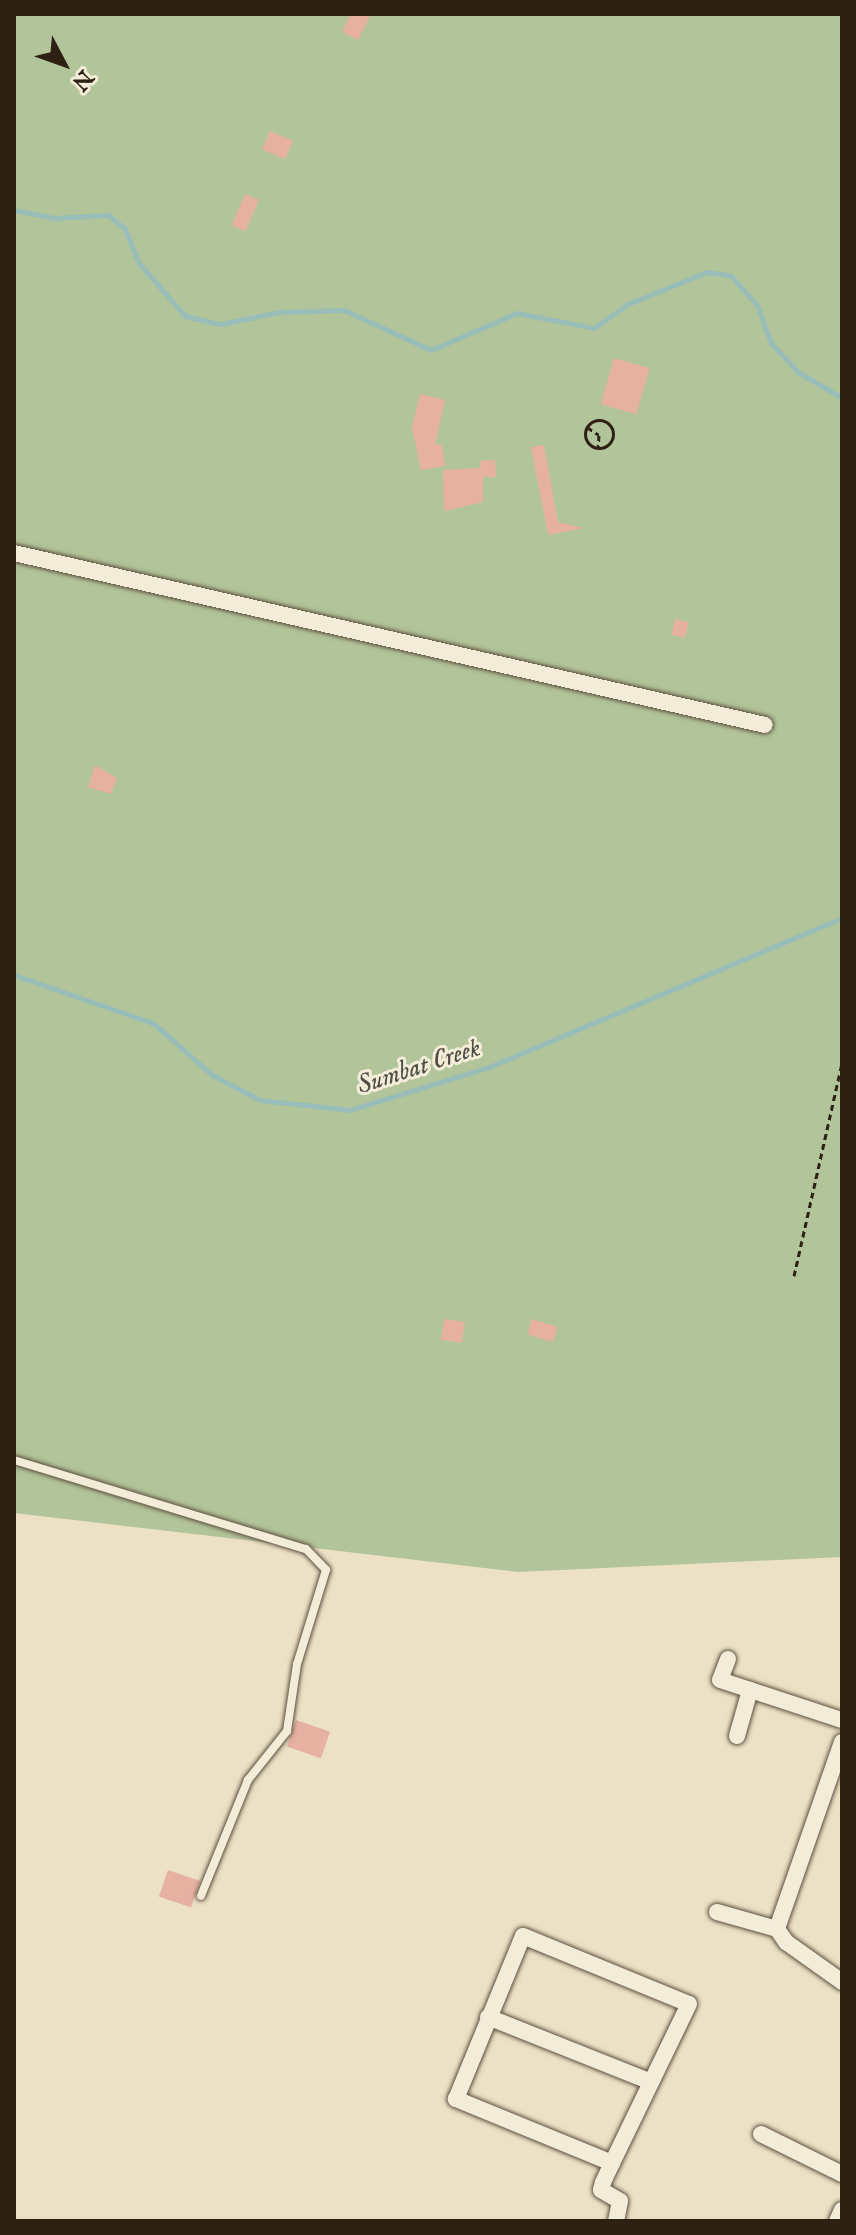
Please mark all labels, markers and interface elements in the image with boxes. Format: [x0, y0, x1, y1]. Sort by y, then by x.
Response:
north arrow [24, 24, 104, 104]
text: N [65, 63, 99, 96]
water label: Sumbat Creek [353, 1032, 485, 1102]

